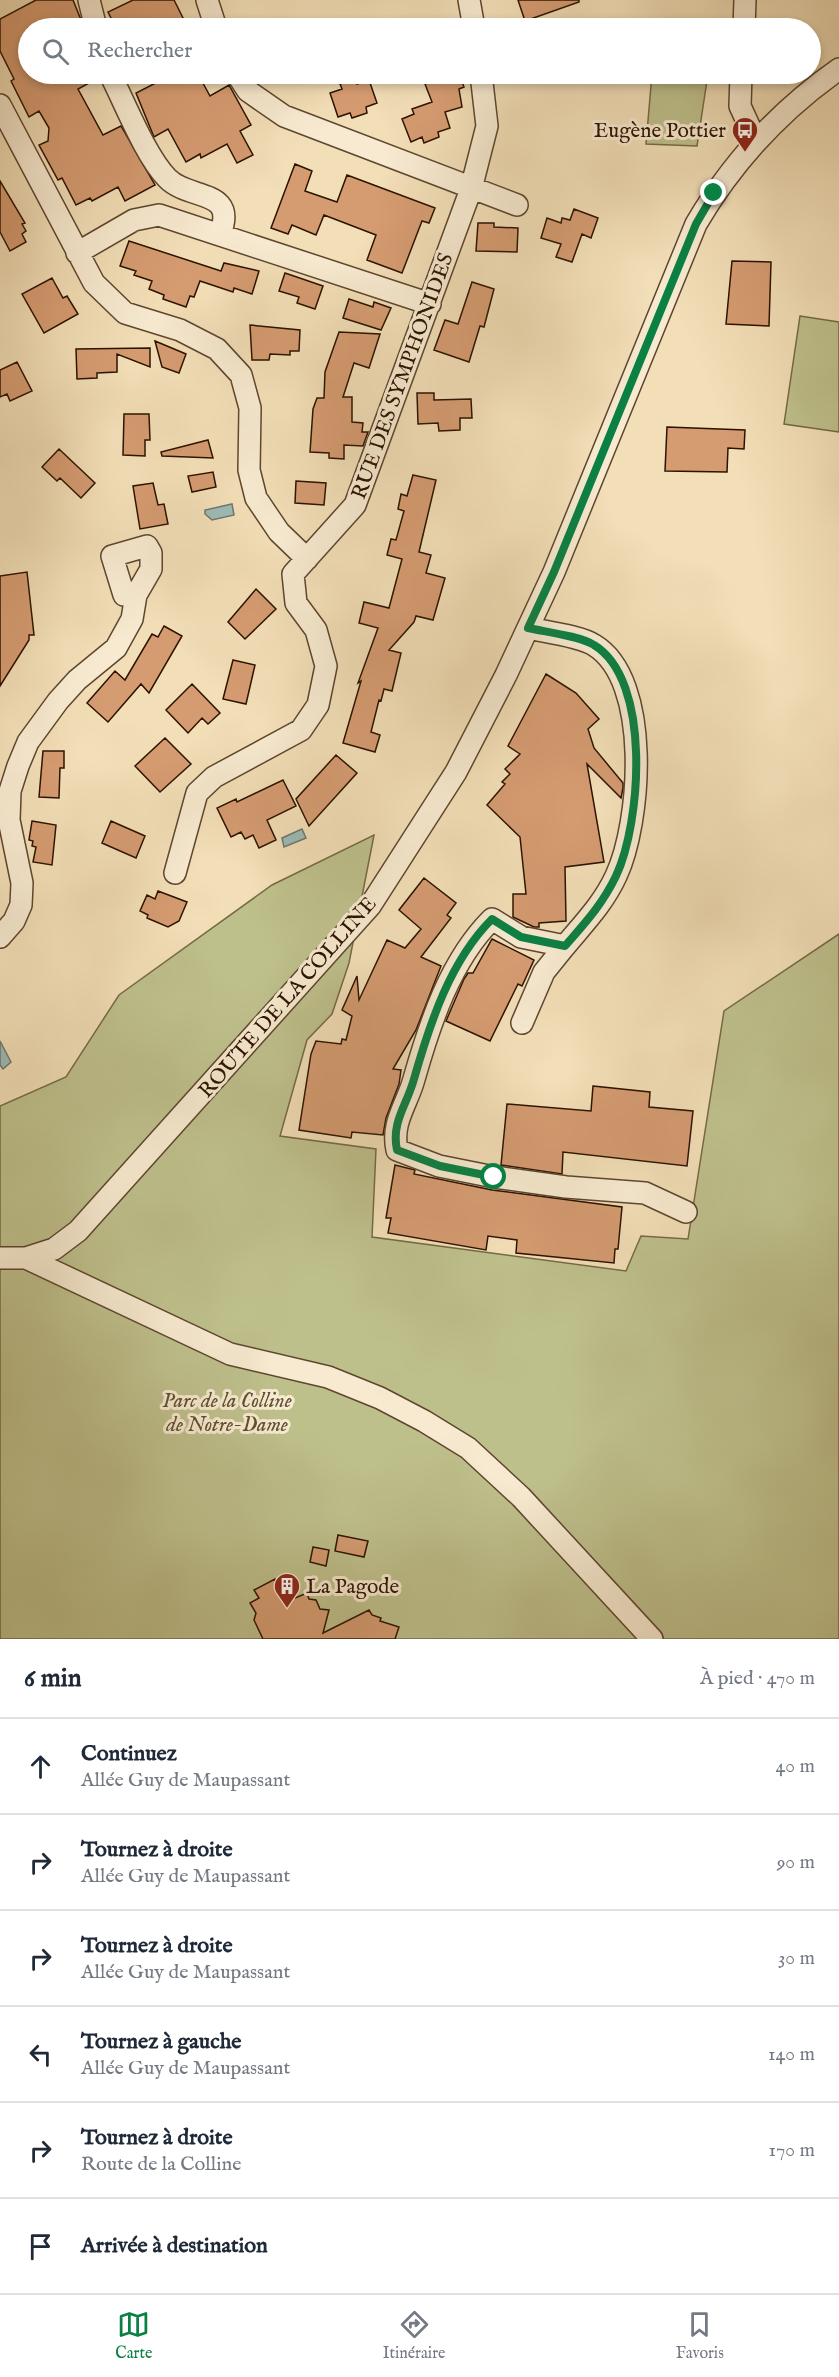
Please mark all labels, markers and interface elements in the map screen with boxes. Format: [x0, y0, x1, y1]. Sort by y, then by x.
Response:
search box [18, 18, 821, 84]
icon: search [39, 35, 72, 68]
text: Rechercher [87, 37, 192, 65]
bus stop icon: Eugène Pottier [730, 115, 760, 153]
place label: Eugène Pottier [594, 118, 726, 145]
route end [700, 179, 726, 205]
street label: RUE DES SYMPHONIDES [346, 250, 461, 503]
street label: ROUTE DE LA COLLINE [193, 892, 383, 1104]
route start [480, 1163, 506, 1189]
park label: Parc de la Colline de Notre-Dame [162, 1388, 292, 1439]
building icon: La Pagode [272, 1571, 302, 1609]
place label: La Pagode [306, 1574, 400, 1601]
text: 6 min [24, 1662, 82, 1695]
text: À pied · 470 m [700, 1666, 815, 1691]
text: Continuez [81, 1740, 177, 1768]
icon: ahead [24, 1750, 57, 1783]
text: 40 m [776, 1754, 815, 1779]
text: Allée Guy de Maupassant [81, 1768, 290, 1793]
text: Tournez à droite [81, 1836, 232, 1864]
icon: right [24, 1846, 57, 1879]
text: 90 m [777, 1850, 815, 1875]
text: Allée Guy de Maupassant [81, 1864, 290, 1889]
text: Tournez à droite [81, 1932, 232, 1960]
icon: right [24, 1942, 57, 1975]
text: 30 m [778, 1946, 815, 1971]
text: Allée Guy de Maupassant [81, 1960, 290, 1985]
text: Tournez à gauche [81, 2028, 241, 2056]
icon: left [24, 2038, 57, 2071]
text: 140 m [768, 2042, 815, 2067]
text: Allée Guy de Maupassant [81, 2056, 290, 2081]
text: Tournez à droite [81, 2124, 232, 2152]
icon: right [24, 2134, 57, 2167]
text: 170 m [769, 2138, 815, 2163]
text: Route de la Colline [81, 2152, 241, 2177]
icon: arrive [24, 2230, 57, 2263]
text: Arrivée à destination [81, 2232, 268, 2260]
tab: Carte [115, 2308, 152, 2364]
tab: Itinéraire [383, 2308, 445, 2364]
tab: Favoris [676, 2308, 724, 2364]

